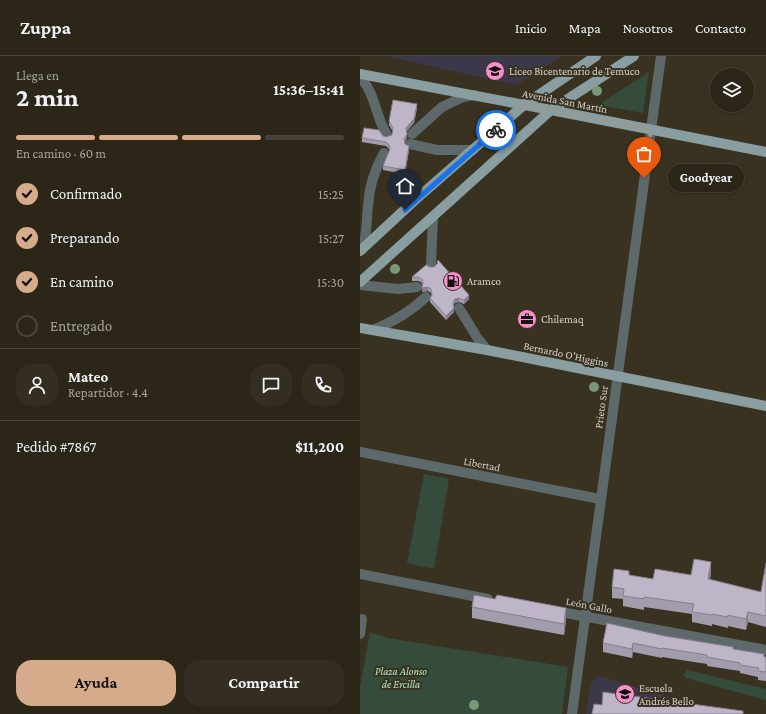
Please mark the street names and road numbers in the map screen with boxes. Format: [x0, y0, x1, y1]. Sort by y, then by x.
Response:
street label: Avenida San Martín [521, 87, 609, 115]
street label: Bernardo O'Higgins [522, 339, 610, 370]
street label: Prieto Sur [592, 385, 610, 429]
street label: Libertad [463, 455, 502, 473]
street label: León Gallo [565, 595, 614, 615]

